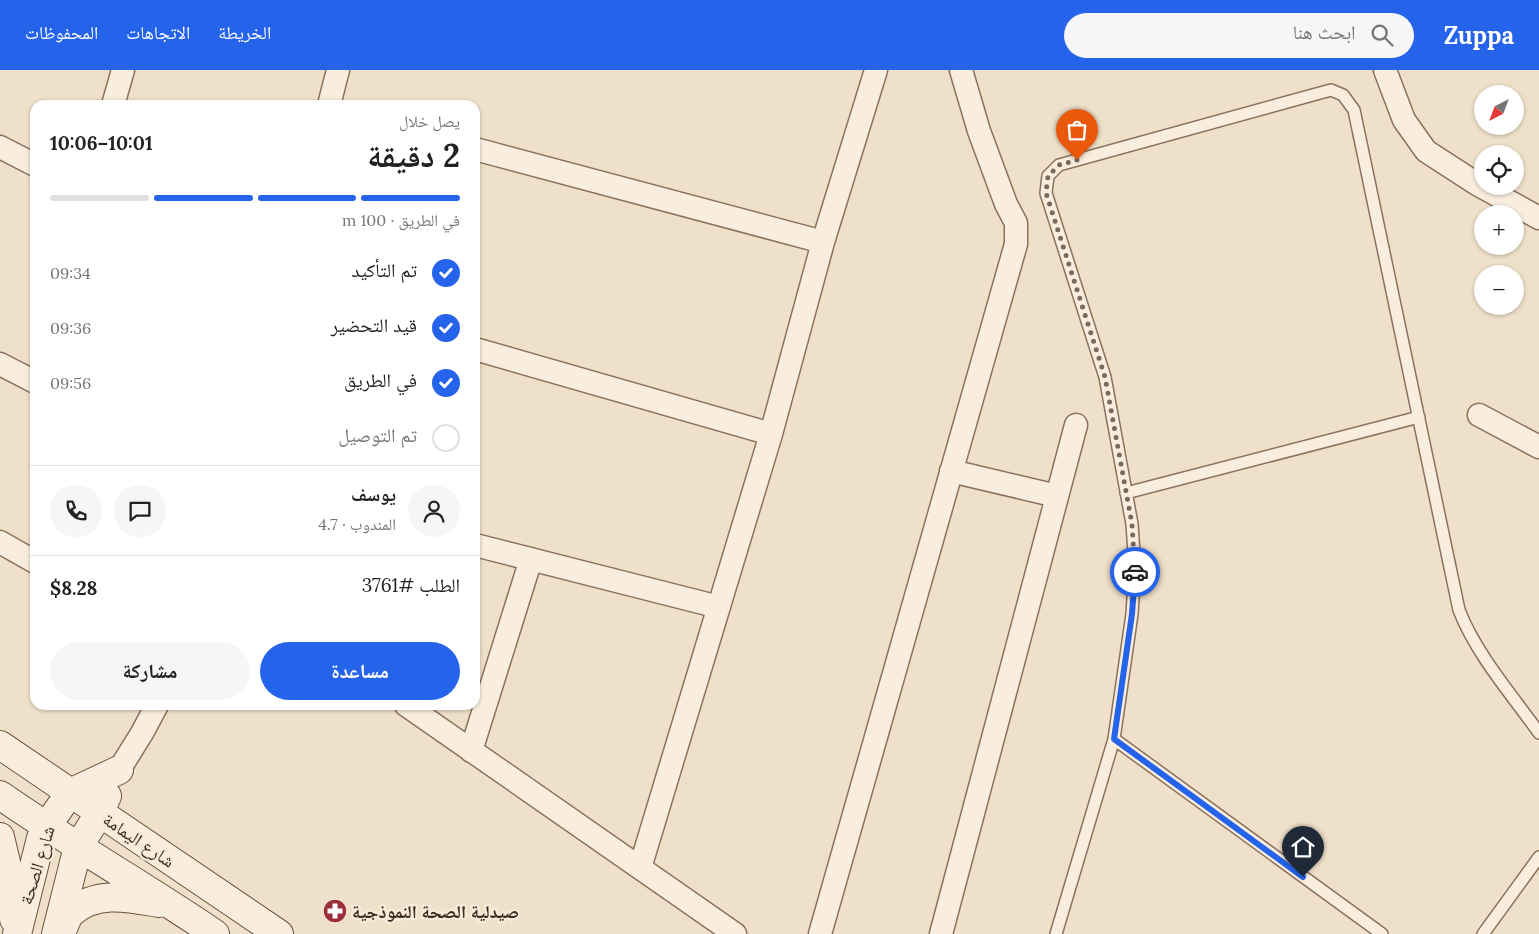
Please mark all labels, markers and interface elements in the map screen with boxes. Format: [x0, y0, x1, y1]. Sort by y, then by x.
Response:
search box [1064, 13, 1414, 58]
text: ابحث هنا [1293, 20, 1356, 44]
text: Zuppa [1444, 20, 1514, 51]
text: المحفوظات [25, 21, 98, 44]
text: الاتجاهات [126, 21, 190, 44]
text: الخريطة [218, 21, 271, 44]
icon: search [1368, 21, 1396, 49]
north arrow [1474, 85, 1524, 135]
map controls [1474, 85, 1524, 315]
pin [1056, 109, 1098, 160]
text: يصل خلال [399, 111, 460, 131]
icon: bag [1063, 116, 1091, 144]
text: 10:01–10:06 [50, 131, 153, 155]
text: 2 دقيقة [367, 135, 460, 176]
button: locate [1474, 145, 1524, 195]
button: + [1474, 205, 1524, 255]
text: في الطريق · 100 m [342, 210, 460, 230]
text: تم التأكيد [352, 258, 417, 282]
icon: check [432, 259, 460, 287]
text: 09:34 [50, 263, 91, 283]
button: − [1474, 265, 1524, 315]
text: قيد التحضير [331, 313, 417, 337]
icon: check [432, 314, 460, 342]
text: 09:36 [50, 318, 91, 338]
text: في الطريق [344, 368, 417, 392]
icon: check [432, 369, 460, 397]
text: 09:56 [50, 373, 91, 393]
text: تم التوصيل [338, 423, 417, 447]
text: يوسف [351, 482, 396, 506]
button: phone [50, 485, 102, 537]
button: chat [114, 485, 166, 537]
button: person [408, 485, 460, 537]
text: المندوب · 4.7 [318, 514, 396, 534]
courier [1110, 547, 1160, 597]
icon: car [1121, 558, 1149, 586]
text: الطلب #3761 [362, 573, 460, 597]
text: $8.28 [50, 576, 97, 600]
button: مشاركة [50, 642, 250, 700]
button: مساعدة [260, 642, 460, 700]
street label: شارع اليمامة [99, 808, 179, 872]
street label: شارع الصحة [14, 823, 60, 907]
pin [1282, 826, 1324, 877]
icon: home [1289, 833, 1317, 861]
pharmacy icon: صيدلية الصحة النموذجية [322, 898, 348, 924]
place label: صيدلية الصحة النموذجية [352, 900, 519, 923]

